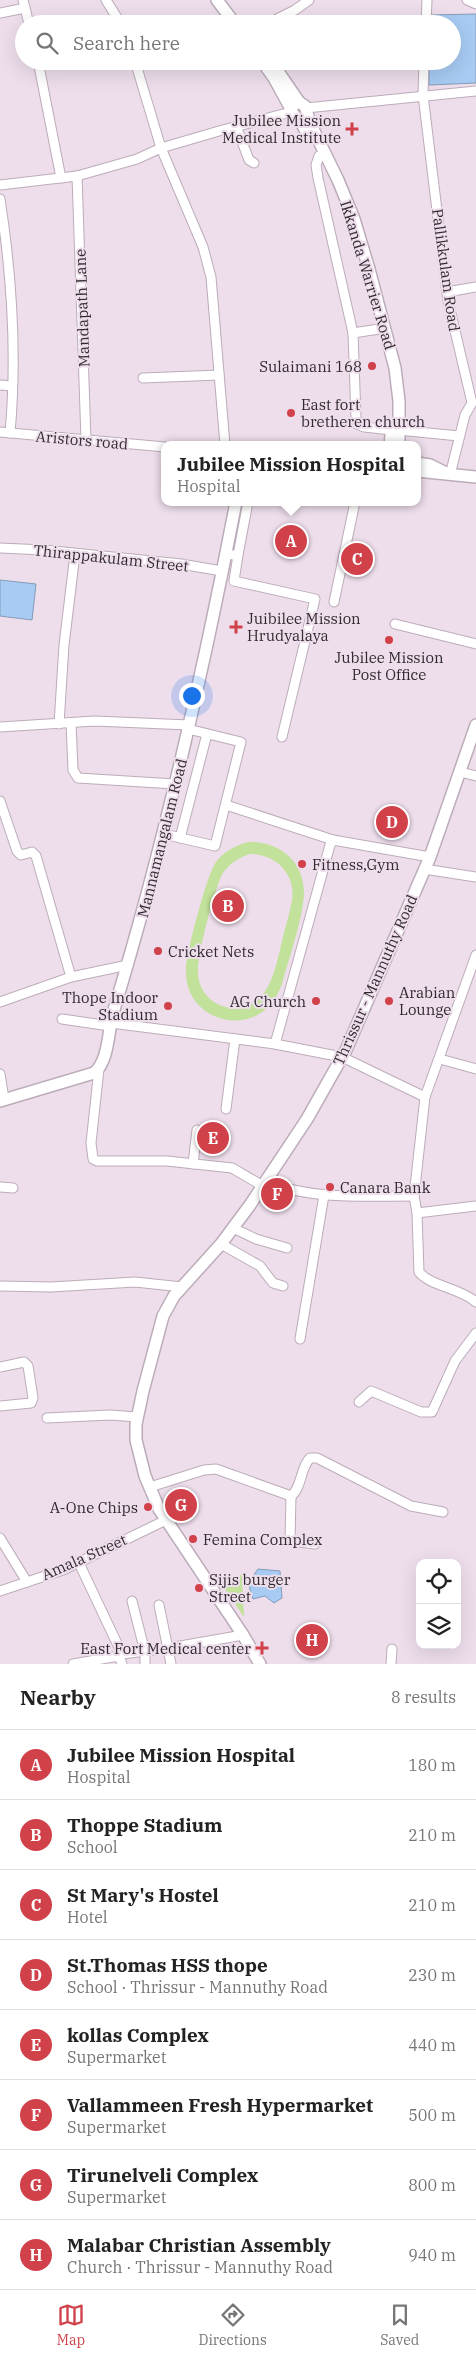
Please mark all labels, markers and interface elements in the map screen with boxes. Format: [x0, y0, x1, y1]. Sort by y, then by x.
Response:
search box [15, 15, 461, 70]
icon: search [33, 29, 61, 57]
text: Search here [73, 31, 180, 55]
place label: Jubilee Mission Medical Institute [222, 111, 341, 147]
marker: Jubilee Mission Medical Institute [345, 122, 359, 136]
street label: Ikkanda Warrier Road [336, 198, 400, 352]
street label: Pallikkulam Road [428, 207, 464, 333]
street label: Mandapath Lane [70, 248, 94, 368]
place label: Sulaimani 168 [259, 357, 362, 376]
marker: Sulaimani 168 [366, 360, 378, 372]
place label: East fort bretheren church [301, 395, 425, 431]
marker: East fort bretheren church [285, 407, 297, 419]
street label: Aristors road [35, 426, 129, 454]
popup [161, 441, 421, 506]
text: Jubilee Mission Hospital [177, 452, 405, 476]
text: Hospital [177, 476, 240, 496]
pin: A [275, 522, 307, 560]
street label: Thirappakulam Street [32, 540, 190, 576]
pin: C [341, 540, 373, 578]
place label: Juibilee Mission Hrudyalaya [247, 609, 361, 645]
marker: Juibilee Mission Hrudyalaya [229, 620, 243, 634]
marker: Jubilee Mission Post Office [383, 634, 395, 646]
place label: Jubilee Mission Post Office [335, 648, 444, 684]
your location [179, 683, 205, 709]
street label: Mannamangalam Road [133, 757, 191, 919]
pin: D [376, 803, 408, 841]
place label: Fitness,Gym [312, 855, 400, 874]
marker: Fitness,Gym [296, 858, 308, 870]
pin: B [212, 887, 244, 925]
street label: Thrissur - Mannuthy Road [329, 891, 421, 1069]
place label: Cricket Nets [168, 942, 254, 961]
marker: Cricket Nets [152, 945, 164, 957]
place label: Arabian Lounge [399, 983, 456, 1019]
place label: Thope Indoor Stadium [62, 988, 158, 1024]
place label: AG Church [230, 992, 306, 1011]
marker: AG Church [310, 995, 322, 1007]
marker: Arabian Lounge [383, 995, 395, 1007]
marker: Thope Indoor Stadium [162, 1000, 174, 1012]
pin: E [197, 1119, 229, 1157]
pin: F [261, 1175, 293, 1213]
place label: Canara Bank [340, 1178, 431, 1197]
marker: Canara Bank [324, 1181, 336, 1193]
pin: G [165, 1486, 197, 1524]
place label: A-One Chips [50, 1498, 138, 1517]
marker: A-One Chips [142, 1501, 154, 1513]
street label: Amala Street [39, 1530, 129, 1584]
place label: Femina Complex [203, 1530, 322, 1549]
marker: Femina Complex [187, 1533, 199, 1545]
map controls [416, 1559, 461, 1649]
button: locate [416, 1559, 461, 1604]
place label: Sijis burger Street [209, 1570, 291, 1606]
marker: Sijis burger Street [193, 1582, 205, 1594]
button: layers [416, 1604, 461, 1649]
pin: H [296, 1621, 328, 1659]
place label: East Fort Medical center [80, 1639, 251, 1658]
marker: East Fort Medical center [255, 1641, 269, 1655]
text: Nearby [20, 1683, 96, 1711]
text: 8 results [391, 1687, 456, 1707]
text: Jubilee Mission Hospital [67, 1743, 295, 1767]
text: A [30, 1755, 42, 1775]
text: 180 m [408, 1755, 456, 1775]
text: Hospital [67, 1767, 130, 1787]
text: Thoppe Stadium [67, 1813, 222, 1837]
text: B [30, 1825, 42, 1845]
text: 210 m [408, 1825, 456, 1845]
text: School [67, 1837, 118, 1857]
text: St Mary's Hostel [67, 1883, 219, 1907]
text: C [31, 1895, 41, 1915]
text: 210 m [408, 1895, 456, 1915]
text: Hotel [67, 1907, 108, 1927]
text: St.Thomas HSS thope [67, 1953, 268, 1977]
text: D [30, 1965, 42, 1985]
text: 230 m [408, 1965, 456, 1985]
text: School · Thrissur - Mannuthy Road [67, 1977, 328, 1997]
text: kollas Complex [67, 2023, 209, 2047]
text: E [31, 2035, 41, 2055]
text: 440 m [408, 2035, 456, 2055]
text: Supermarket [67, 2047, 166, 2067]
text: Vallammeen Fresh Hypermarket [67, 2093, 373, 2117]
text: F [31, 2105, 41, 2125]
text: 500 m [408, 2105, 456, 2125]
text: Supermarket [67, 2117, 166, 2137]
text: Tirunelveli Complex [67, 2163, 258, 2187]
text: G [30, 2175, 42, 2195]
text: 800 m [408, 2175, 456, 2195]
text: Supermarket [67, 2187, 166, 2207]
text: Malabar Christian Assembly [67, 2233, 331, 2257]
text: H [30, 2245, 43, 2265]
text: 940 m [408, 2245, 456, 2265]
text: Church · Thrissur - Mannuthy Road [67, 2257, 333, 2277]
tab: Map [57, 2301, 85, 2349]
tab: Directions [199, 2301, 267, 2349]
tab: Saved [380, 2301, 419, 2349]

